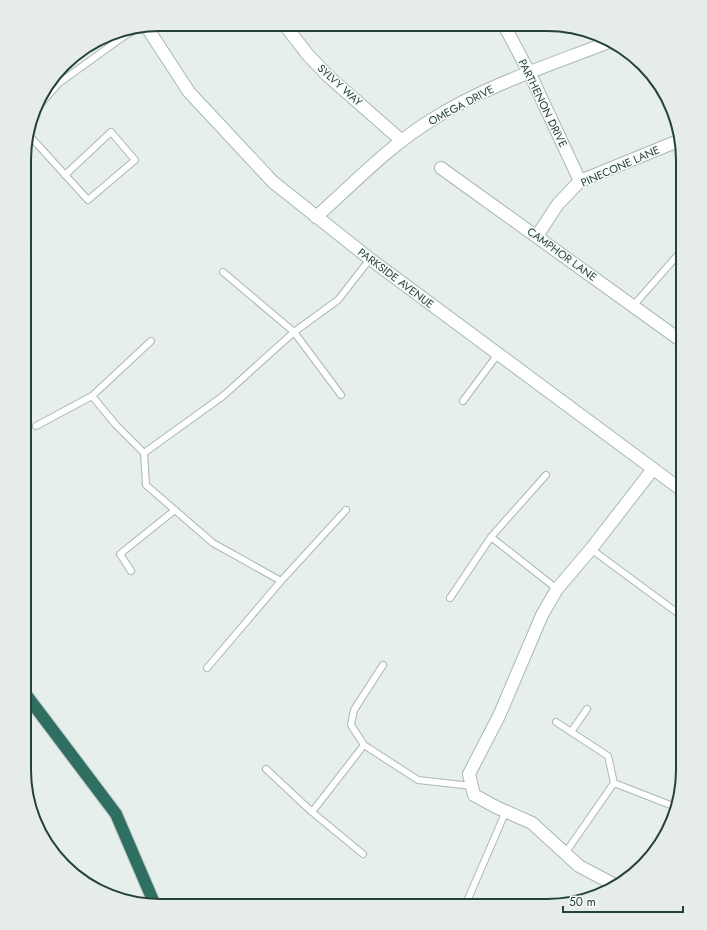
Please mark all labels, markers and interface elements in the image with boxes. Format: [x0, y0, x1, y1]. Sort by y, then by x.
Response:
street label: PARTHENON DRIVE [515, 56, 571, 150]
street label: SYLVY WAY [314, 60, 367, 110]
street label: OMEGA DRIVE [425, 81, 497, 129]
street label: PINECONE LANE [578, 142, 662, 190]
street label: CAMPHOR LANE [524, 223, 600, 285]
street label: PARKSIDE AVENUE [355, 244, 437, 312]
scale bar [563, 888, 683, 914]
text: 50 m [569, 893, 596, 911]

